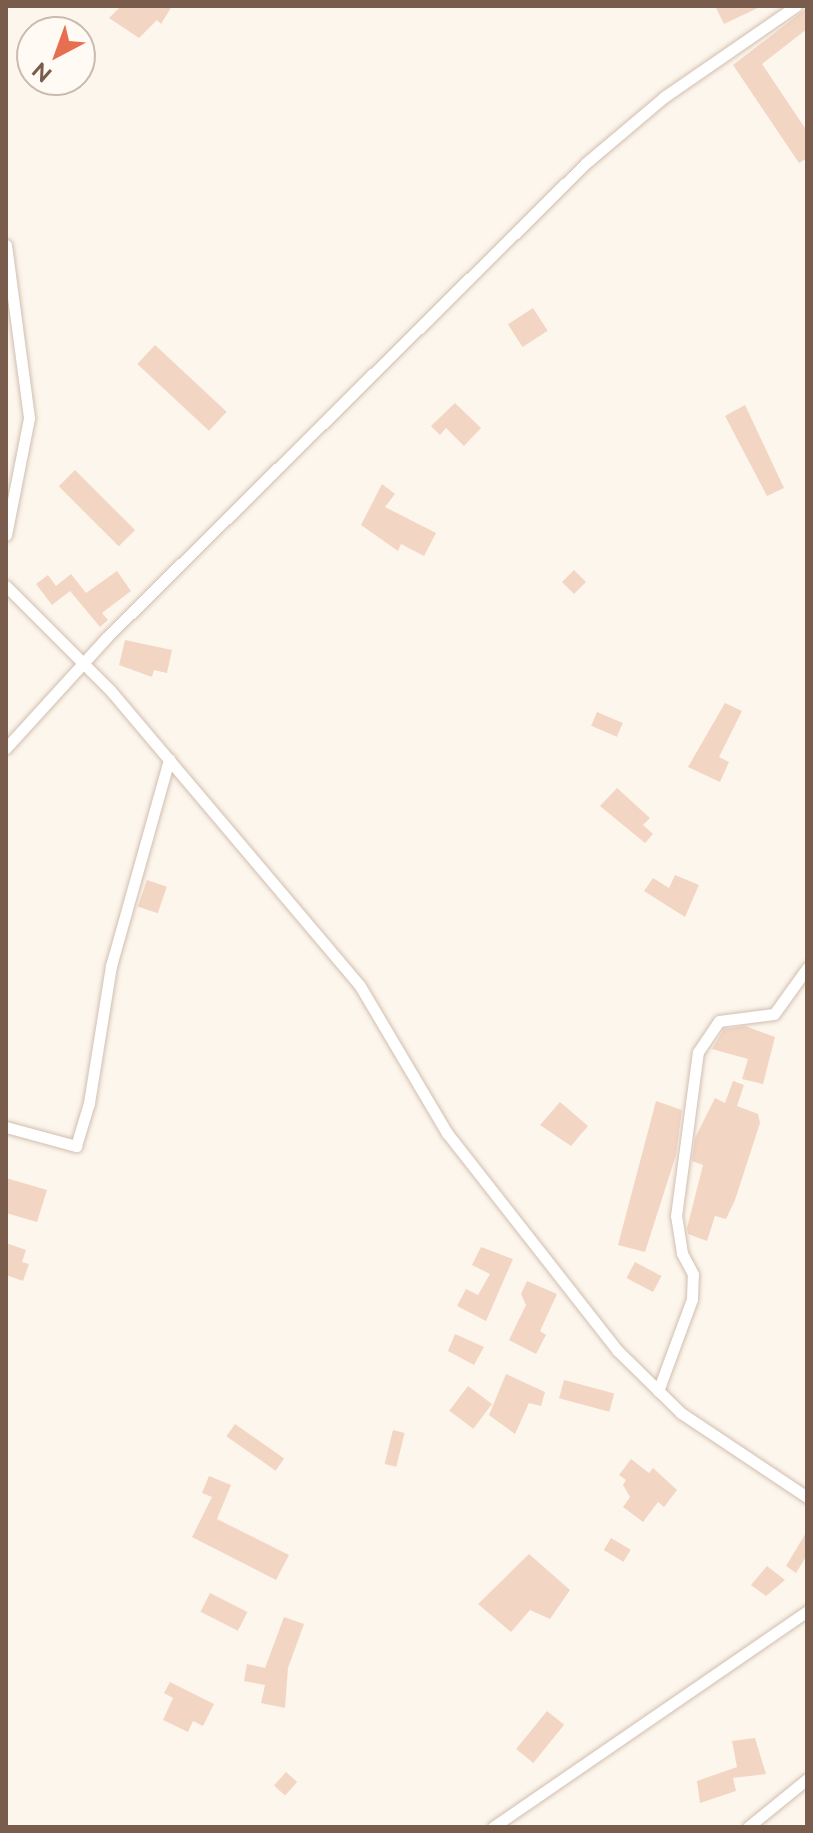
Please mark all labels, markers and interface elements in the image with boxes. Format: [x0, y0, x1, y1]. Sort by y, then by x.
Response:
north arrow [16, 16, 96, 96]
text: N [27, 57, 56, 88]

